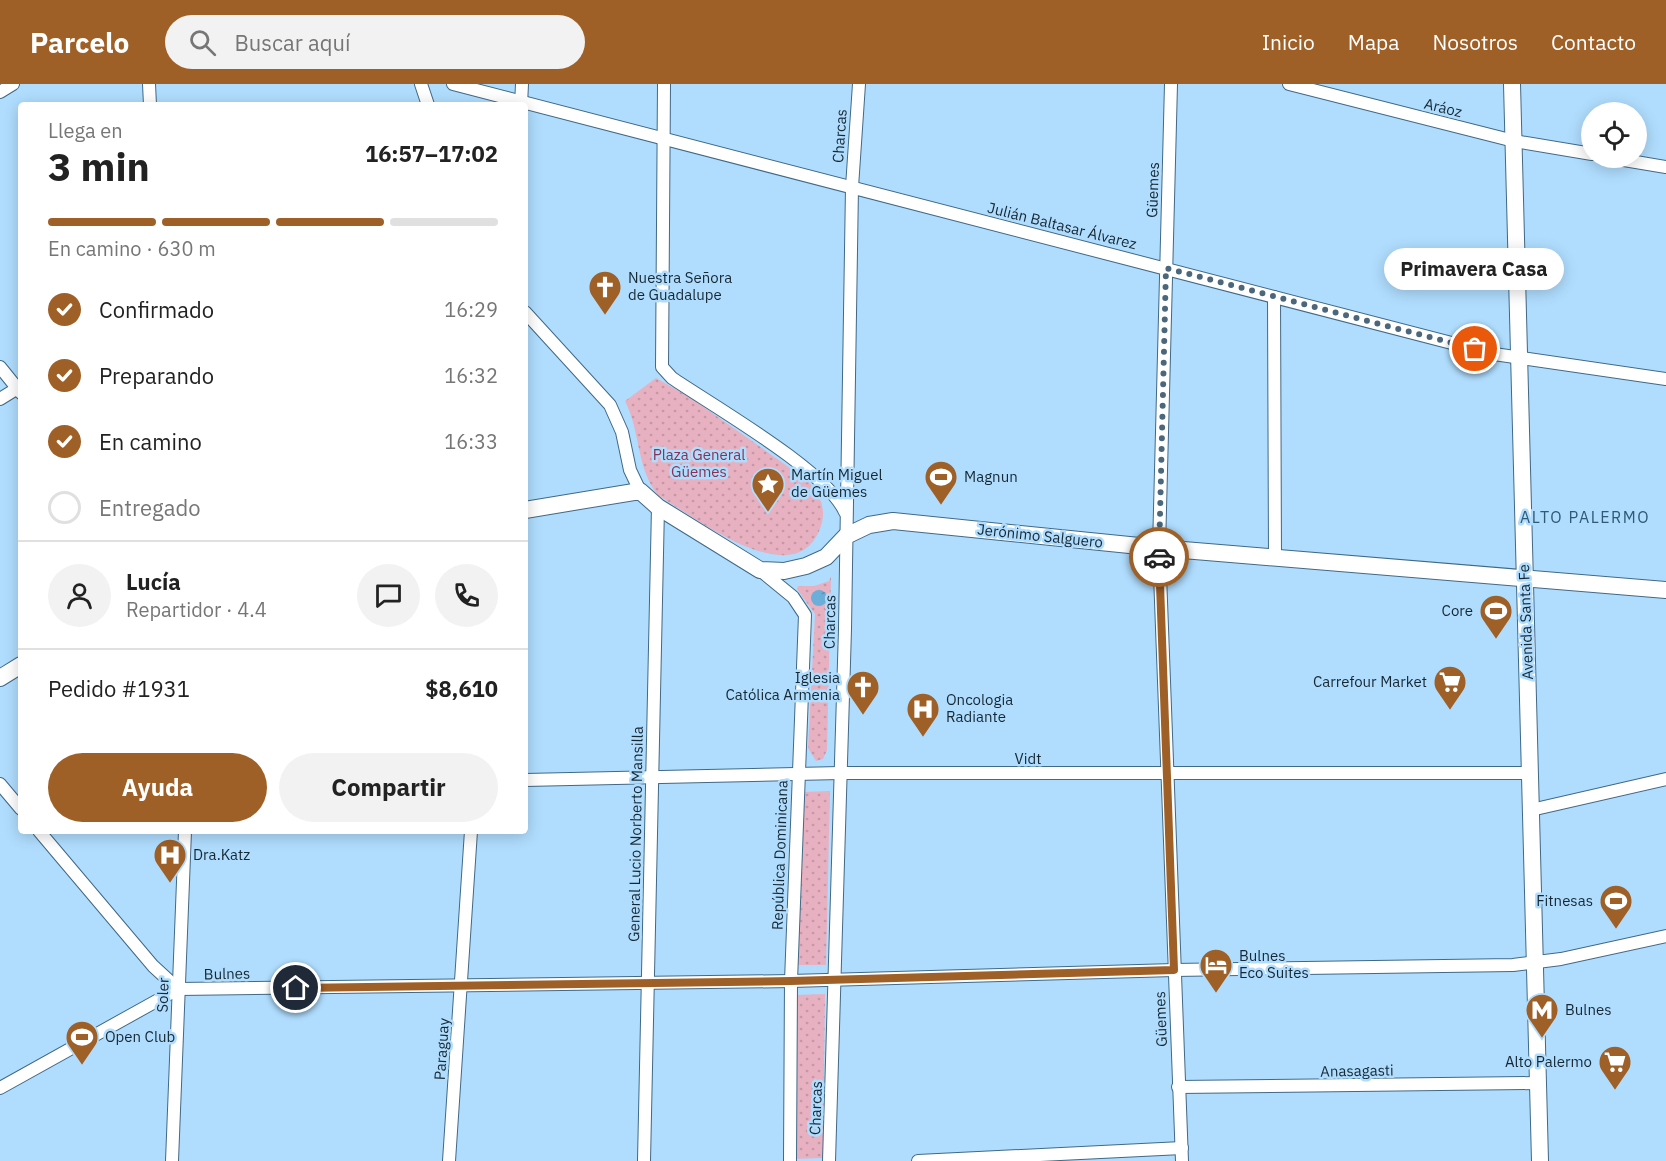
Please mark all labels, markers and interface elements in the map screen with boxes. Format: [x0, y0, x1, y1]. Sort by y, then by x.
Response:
search box [165, 15, 585, 69]
text: Parcelo [30, 24, 129, 61]
icon: search [186, 26, 219, 59]
text: Buscar aquí [234, 28, 351, 57]
text: Inicio [1262, 28, 1315, 56]
text: Mapa [1348, 28, 1400, 56]
text: Nosotros [1433, 28, 1518, 56]
text: Contacto [1551, 28, 1636, 56]
street label: Aráoz [1422, 94, 1464, 121]
map controls [1581, 102, 1647, 168]
button: locate [1581, 102, 1647, 168]
street label: Charcas [828, 108, 851, 164]
text: Llega en [48, 117, 123, 144]
text: 16:57–17:02 [365, 139, 498, 168]
text: 3 min [48, 141, 150, 192]
street label: Güemes [1142, 162, 1163, 218]
street label: Julián Baltasar Álvarez [986, 198, 1139, 253]
text: En camino · 630 m [48, 235, 216, 262]
callout: Primavera Casa [1385, 247, 1565, 289]
text: Primavera Casa [1400, 255, 1548, 282]
place label: Nuestra Señora de Guadalupe [628, 268, 732, 304]
church icon: Nuestra Señora de Guadalupe [587, 269, 623, 316]
icon: check [48, 293, 81, 326]
text: Confirmado [99, 295, 214, 324]
text: 16:29 [444, 296, 498, 323]
pin [1449, 323, 1500, 374]
icon: bag [1458, 332, 1491, 365]
icon: check [48, 359, 81, 392]
text: Preparando [99, 361, 214, 390]
text: 16:32 [444, 362, 498, 389]
icon: check [48, 425, 81, 458]
text: En camino [99, 427, 202, 456]
text: 16:33 [444, 428, 498, 455]
park label: Plaza General Güemes [653, 445, 745, 481]
sports icon: Magnun [923, 459, 959, 506]
place label: Martín Miguel de Güemes [791, 465, 882, 501]
place icon: Martín Miguel de Güemes [750, 466, 786, 513]
place label: Magnun [964, 467, 1018, 486]
text: Entregado [99, 493, 200, 522]
district label: ALTO PALERMO [1520, 507, 1650, 527]
street label: Jerónimo Salguero [976, 519, 1104, 552]
courier [1129, 527, 1189, 587]
icon: car [1143, 541, 1176, 574]
button: person [48, 564, 111, 627]
button: chat [357, 564, 420, 627]
button: phone [435, 564, 498, 627]
street label: Avenida Santa Fe [1514, 564, 1537, 680]
text: Lucía [126, 567, 181, 596]
sports icon: Core [1478, 593, 1514, 640]
street label: Charcas [820, 595, 839, 649]
text: Repartidor · 4.4 [126, 596, 267, 623]
place label: Core [1442, 601, 1473, 620]
supermarket icon: Carrefour Market [1432, 664, 1468, 711]
place label: Iglesia Católica Armenia [725, 668, 840, 704]
church icon: Iglesia Católica Armenia [845, 669, 881, 716]
place label: Carrefour Market [1313, 672, 1427, 691]
text: Pedido #1931 [48, 674, 190, 703]
text: $8,610 [425, 674, 498, 703]
place label: Oncologia Radiante [946, 690, 1013, 726]
hospital icon: Oncologia Radiante [905, 691, 941, 738]
street label: General Lucio Norberto Mansilla [624, 726, 647, 942]
street label: Vidt [1015, 749, 1041, 768]
button: Ayuda [48, 753, 267, 822]
button: Compartir [279, 753, 498, 822]
street label: República Dominicana [767, 780, 792, 930]
hospital icon: Dra.Katz [152, 837, 188, 884]
place label: Dra.Katz [193, 845, 250, 864]
sports icon: Fitnesas [1598, 883, 1634, 930]
place label: Fitnesas [1536, 891, 1593, 910]
place label: Bulnes Eco Suites [1239, 946, 1309, 982]
hotel icon: Bulnes Eco Suites [1198, 947, 1234, 994]
pin [270, 962, 321, 1013]
street label: Bulnes [204, 964, 250, 983]
icon: home [279, 971, 312, 1004]
street label: Soler [152, 977, 173, 1013]
street label: Güemes [1150, 991, 1171, 1047]
metro station icon: Bulnes [1524, 992, 1560, 1039]
place label: Bulnes [1565, 1000, 1611, 1019]
street label: Paraguay [430, 1017, 453, 1081]
sports icon: Open Club [64, 1019, 100, 1066]
place label: Open Club [105, 1027, 175, 1046]
supermarket icon: Alto Palermo [1597, 1044, 1633, 1091]
place label: Alto Palermo [1505, 1052, 1592, 1071]
street label: Anasagasti [1320, 1060, 1394, 1081]
street label: Charcas [805, 1081, 826, 1135]

